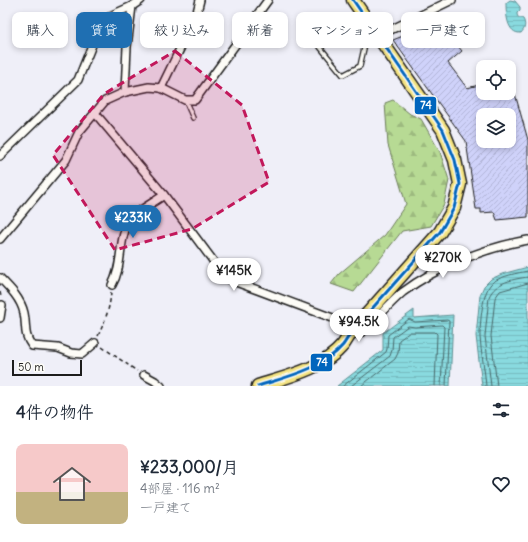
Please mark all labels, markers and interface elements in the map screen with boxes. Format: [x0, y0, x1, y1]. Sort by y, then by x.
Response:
chip: 購入 [12, 12, 68, 48]
chip: 賃貸 [76, 12, 132, 48]
chip: 絞り込み [140, 12, 224, 48]
chip: 新着 [232, 12, 288, 48]
chip: マンション [296, 12, 393, 48]
chip: 一戸建て [401, 12, 485, 48]
map controls [476, 60, 516, 148]
button: locate [476, 60, 516, 100]
line badge: 74 [414, 96, 437, 115]
text: 74 [420, 98, 432, 112]
button: layers [476, 108, 516, 148]
pin: ¥233K [105, 205, 161, 239]
text: ¥233K [114, 209, 152, 226]
pin: ¥270K [415, 245, 471, 279]
text: ¥270K [424, 249, 462, 266]
pin: ¥145K [206, 258, 262, 292]
text: ¥145K [216, 262, 252, 279]
pin: ¥94.5K [326, 309, 392, 343]
text: ¥94.5K [339, 313, 379, 330]
line badge: 74 [310, 353, 333, 372]
text: 74 [316, 355, 328, 369]
scale bar [12, 358, 82, 377]
text: 50 m [18, 360, 44, 374]
icon: filters [490, 399, 512, 421]
text: 4件の物件 [16, 401, 94, 423]
text: ¥233,000/月 [140, 456, 239, 478]
icon: home [48, 460, 96, 508]
icon: heart [490, 473, 512, 495]
text: 4部屋 · 116 m² [140, 480, 220, 497]
text: 一戸建て [140, 499, 192, 516]

